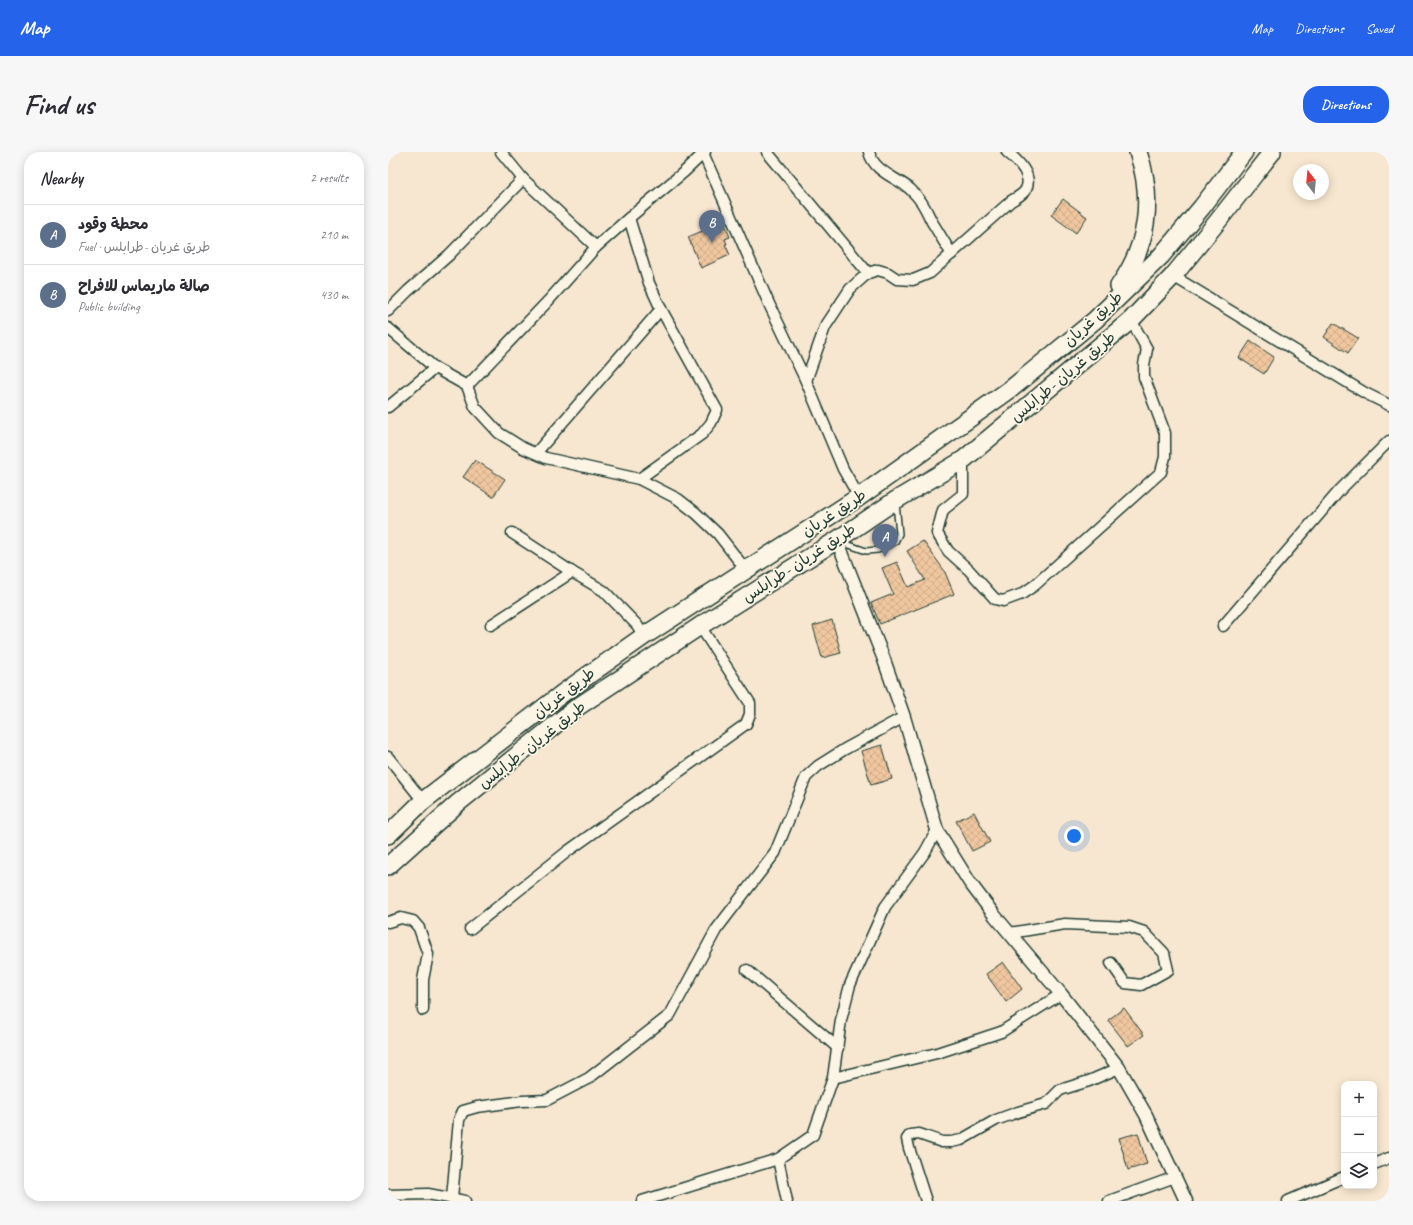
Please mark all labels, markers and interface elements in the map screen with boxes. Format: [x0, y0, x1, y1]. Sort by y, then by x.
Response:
text: Map [20, 16, 50, 40]
text: Map [1252, 20, 1273, 37]
text: Directions [1295, 20, 1344, 37]
text: Saved [1366, 20, 1393, 37]
button: Directions [1303, 86, 1389, 123]
text: Find us [24, 87, 94, 122]
north arrow [1293, 164, 1329, 200]
text: Nearby [40, 168, 83, 189]
text: 2 results [310, 170, 348, 186]
pin: B [699, 210, 725, 243]
text: محطة وقود [78, 215, 148, 234]
text: A [50, 227, 56, 243]
text: 210 m [320, 227, 348, 243]
text: Fuel · طريق غريان -طرابلس [78, 239, 210, 255]
text: صالة ماريماس للافراح [78, 277, 210, 296]
text: B [50, 287, 56, 303]
text: 430 m [320, 287, 348, 303]
street label: طريق غريان [1059, 287, 1127, 351]
text: Public building [78, 299, 140, 315]
street label: طريق غريان -طرابلس [1006, 327, 1120, 427]
street label: طريق غريان [798, 485, 870, 541]
street label: طريق غريان -طرابلس [739, 519, 859, 607]
pin: A [872, 524, 898, 557]
street label: طريق غريان [529, 663, 599, 723]
street label: طريق غريان -طرابلس [474, 697, 590, 793]
your location [1064, 826, 1084, 846]
map controls [1341, 1081, 1377, 1189]
button: + [1341, 1081, 1377, 1117]
button: − [1341, 1117, 1377, 1153]
button: layers [1341, 1153, 1377, 1189]

